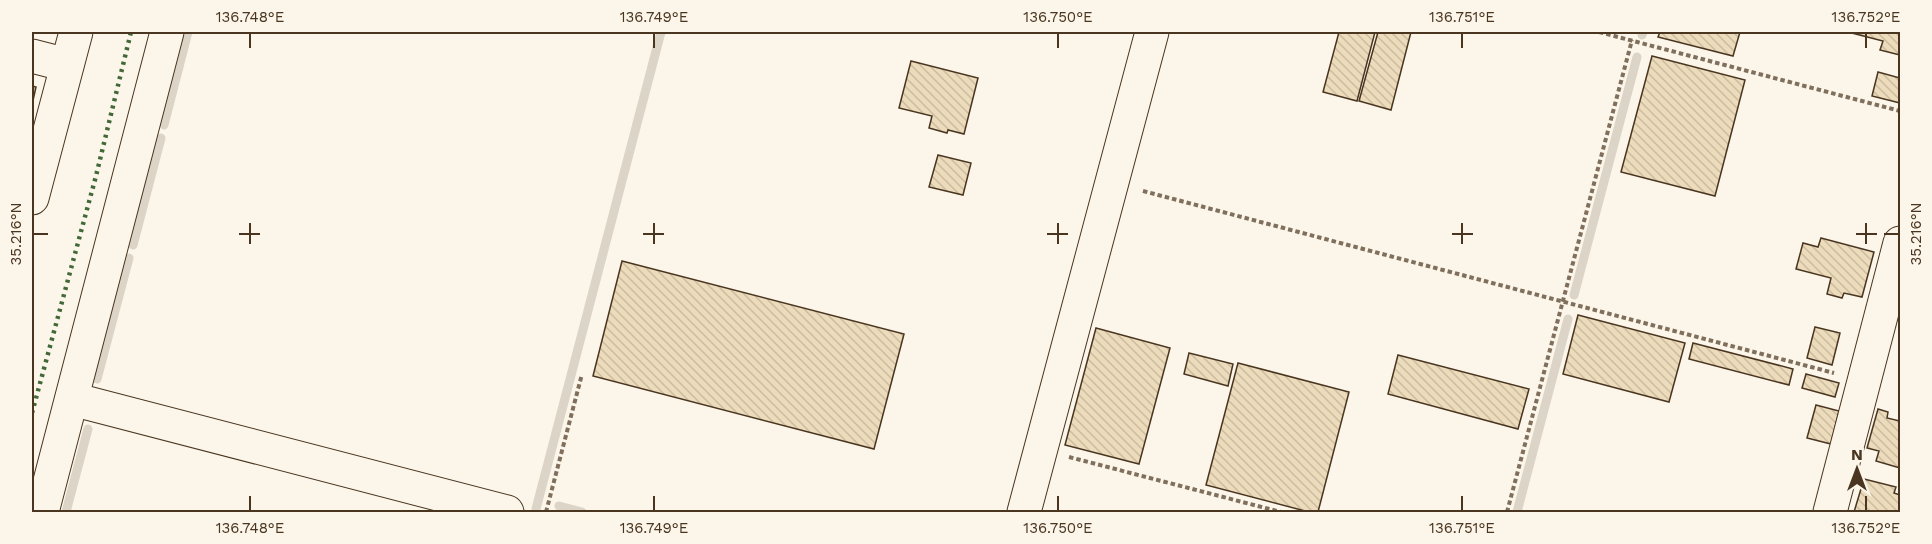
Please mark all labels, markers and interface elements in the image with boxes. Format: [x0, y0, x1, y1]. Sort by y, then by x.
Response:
text: 136.748°E [216, 8, 284, 26]
text: 136.749°E [620, 8, 688, 26]
text: 136.750°E [1023, 8, 1093, 26]
text: 136.751°E [1429, 8, 1495, 26]
text: 136.752°E [1832, 8, 1900, 26]
text: 35.216°N [7, 202, 25, 266]
text: 35.216°N [1907, 202, 1925, 266]
north arrow [1827, 439, 1887, 499]
text: N [1851, 445, 1863, 464]
text: 136.748°E [216, 519, 284, 537]
text: 136.749°E [620, 519, 688, 537]
text: 136.750°E [1023, 519, 1093, 537]
text: 136.751°E [1429, 519, 1495, 537]
text: 136.752°E [1832, 519, 1900, 537]

